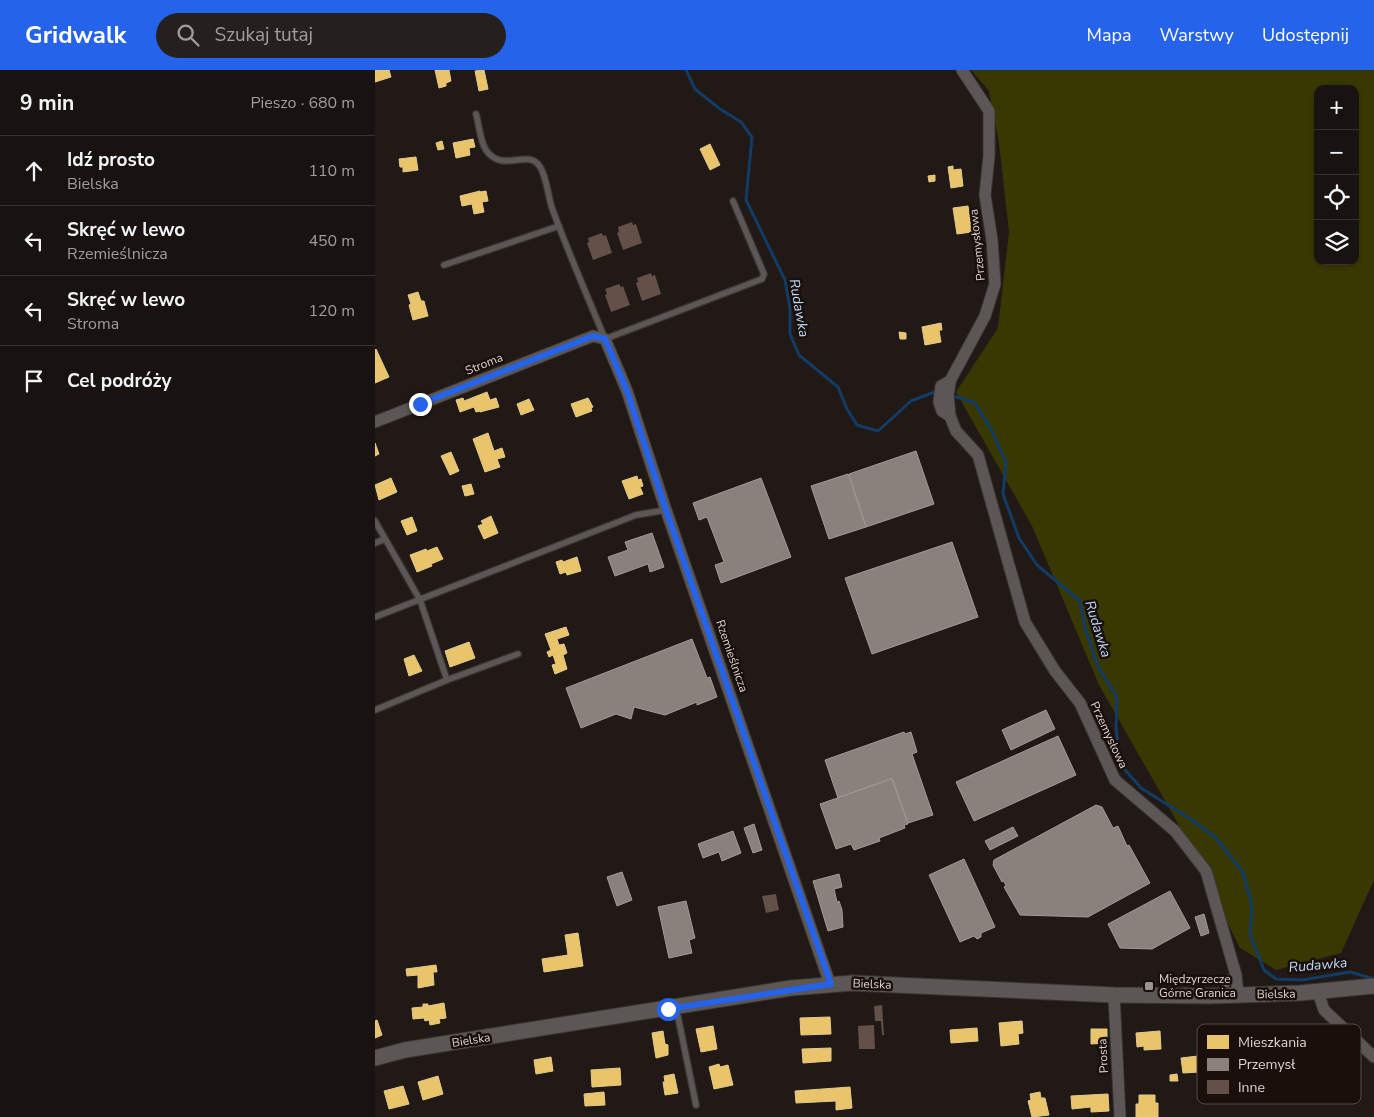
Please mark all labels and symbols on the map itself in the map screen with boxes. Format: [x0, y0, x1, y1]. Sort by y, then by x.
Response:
street label: Przemysłowa [965, 208, 989, 282]
water label: Rudawka [785, 277, 813, 339]
street label: Stroma [463, 349, 505, 379]
route end [409, 393, 432, 416]
water label: Rudawka [1080, 598, 1116, 660]
street label: Rzemieślnicza [712, 618, 752, 694]
street label: Przemysłowa [1087, 699, 1131, 771]
water label: Rudawka [1288, 953, 1348, 977]
place label: Międzyrzecze Górne Granica [1159, 971, 1236, 1001]
street label: Bielska [852, 975, 892, 993]
marker: Międzyrzecze Górne Granica [1143, 980, 1155, 992]
street label: Bielska [1256, 986, 1296, 1002]
route start [657, 998, 680, 1021]
legend [1197, 1024, 1361, 1104]
street label: Bielska [451, 1029, 491, 1051]
text: Mieszkania [1238, 1033, 1307, 1052]
street label: Prosta [1094, 1038, 1112, 1074]
text: Przemysł [1238, 1055, 1296, 1074]
text: Inne [1238, 1078, 1265, 1097]

